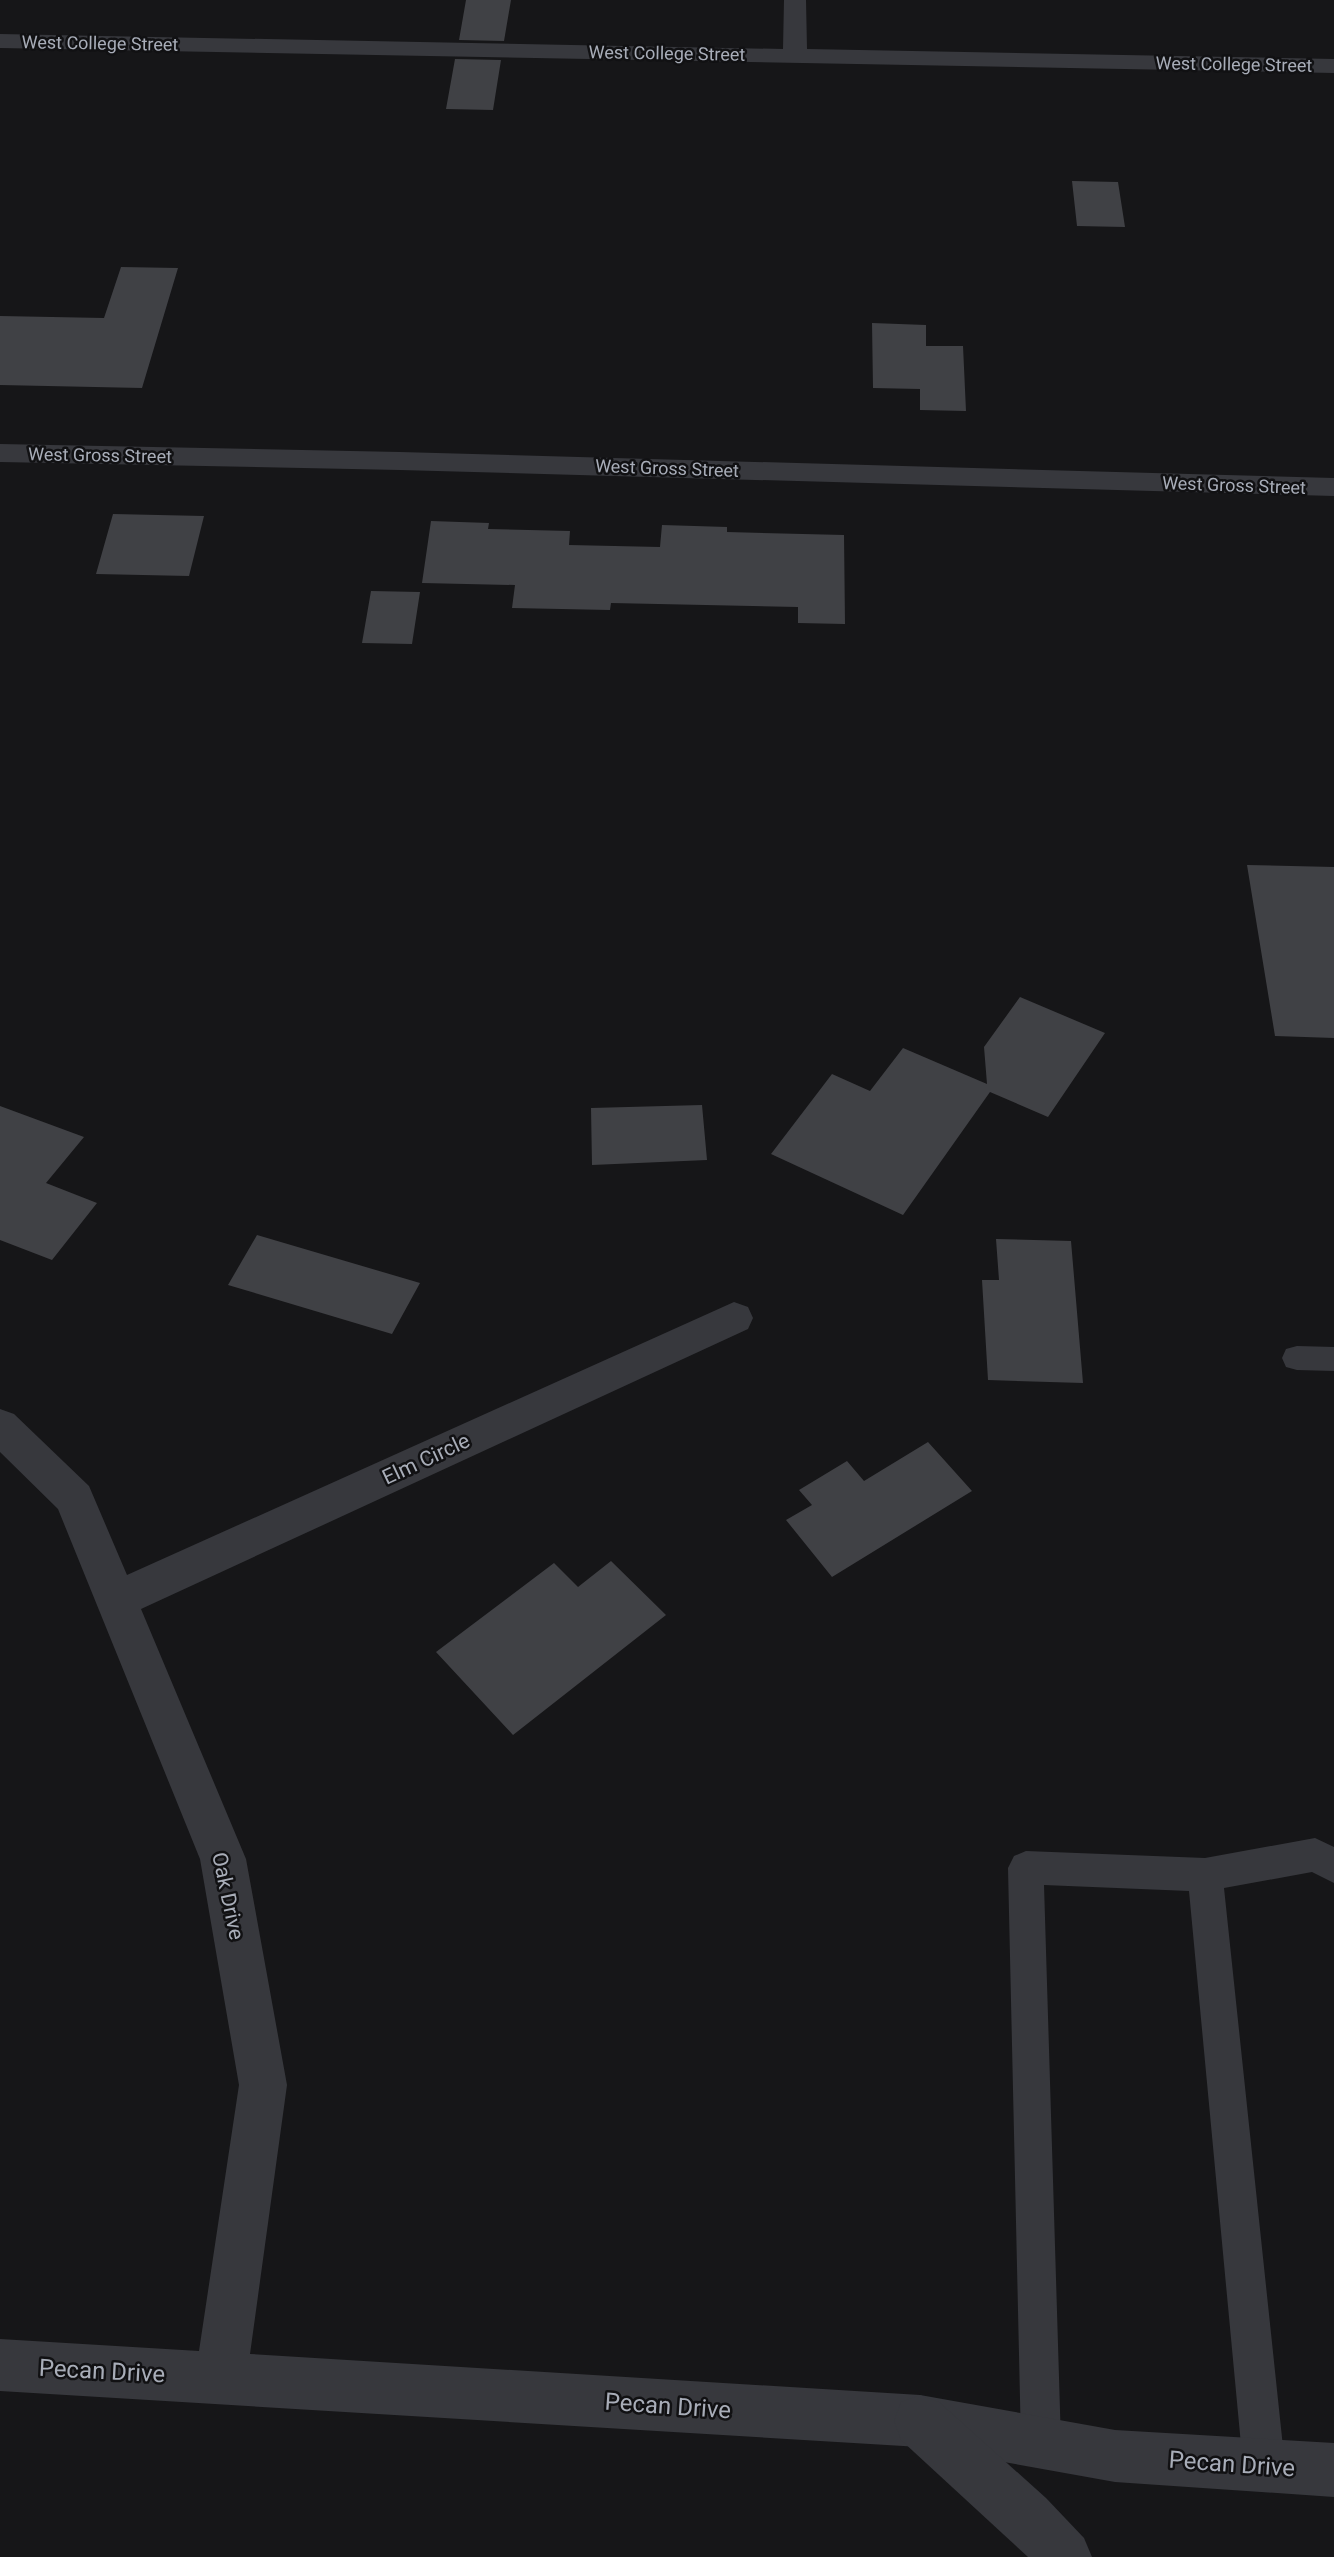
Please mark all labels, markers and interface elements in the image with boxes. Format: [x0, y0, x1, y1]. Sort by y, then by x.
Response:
street label: West College Street [21, 31, 179, 55]
street label: West College Street [588, 41, 746, 65]
street label: West College Street [1155, 52, 1313, 76]
street label: West Gross Street [28, 443, 172, 467]
street label: West Gross Street [595, 455, 739, 481]
street label: West Gross Street [1162, 472, 1306, 498]
street label: Elm Circle [379, 1428, 473, 1490]
street label: Oak Drive [207, 1850, 249, 1942]
street label: Pecan Drive [38, 2354, 166, 2388]
street label: Pecan Drive [604, 2388, 732, 2424]
street label: Pecan Drive [1168, 2446, 1296, 2482]

